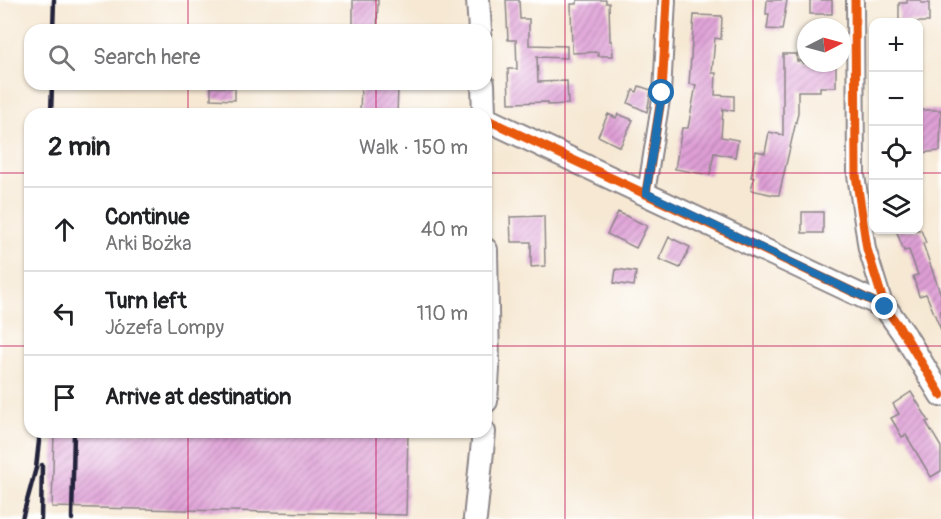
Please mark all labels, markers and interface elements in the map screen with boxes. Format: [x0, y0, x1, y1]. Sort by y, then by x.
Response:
north arrow [797, 18, 851, 72]
map controls [869, 18, 923, 234]
button: + [869, 18, 923, 72]
search box [24, 24, 492, 90]
icon: search [45, 41, 78, 74]
text: Search here [93, 43, 200, 71]
button: − [869, 72, 923, 126]
route start [648, 79, 674, 105]
button: locate [869, 126, 923, 180]
text: 2 min [48, 131, 110, 163]
text: Walk · 150 m [359, 135, 468, 160]
button: layers [869, 180, 923, 234]
text: Continue [105, 203, 189, 231]
icon: ahead [48, 213, 81, 246]
text: 40 m [421, 217, 468, 242]
text: Arki Bożka [105, 231, 191, 256]
text: Turn left [105, 287, 187, 315]
route end [871, 293, 897, 319]
icon: left [48, 297, 81, 330]
text: 110 m [417, 301, 468, 326]
text: Józefa Lompy [105, 315, 224, 340]
icon: arrive [48, 381, 81, 414]
text: Arrive at destination [105, 383, 291, 411]

